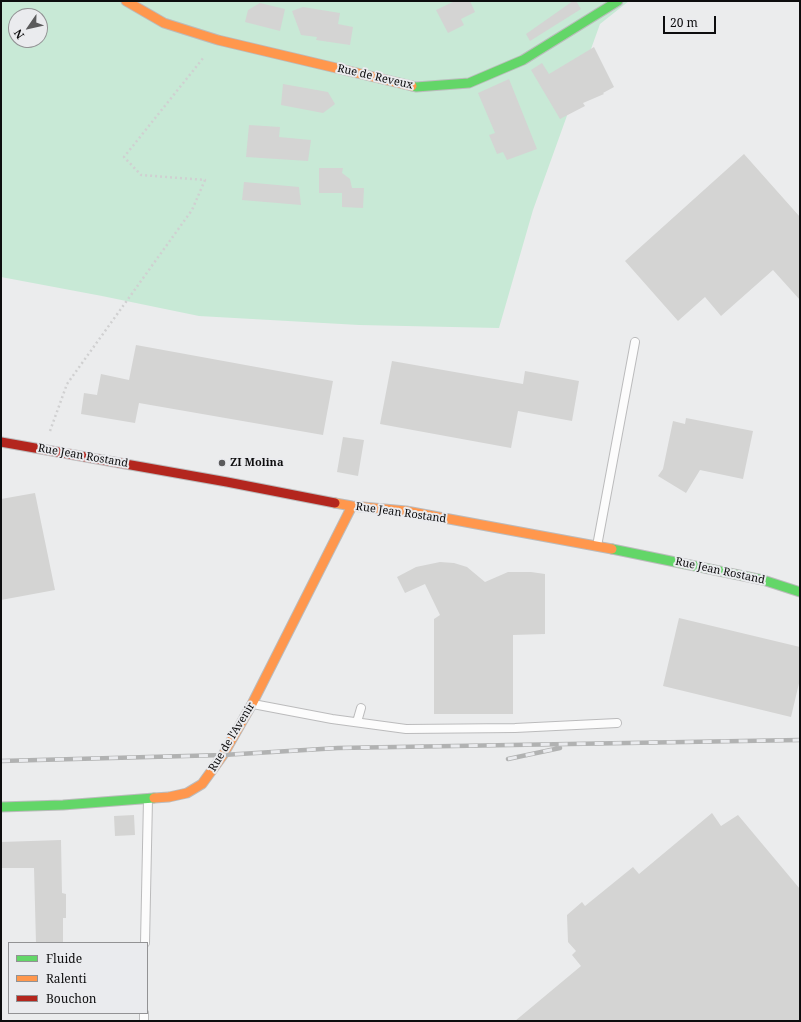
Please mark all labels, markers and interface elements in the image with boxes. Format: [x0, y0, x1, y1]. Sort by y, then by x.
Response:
north arrow [8, 8, 48, 48]
scale bar [665, 8, 718, 34]
text: 20 m [670, 14, 698, 31]
text: N [10, 27, 27, 42]
street label: Rue de Reveux [336, 62, 414, 92]
street label: Rue Jean Rostand [37, 442, 129, 470]
place label: ZI Molina [230, 456, 284, 470]
marker: ZI Molina [217, 458, 227, 468]
street label: Rue Jean Rostand [355, 500, 447, 526]
street label: Rue Jean Rostand [674, 555, 766, 587]
street label: Rue de l'Avenir [206, 700, 258, 774]
legend [8, 942, 148, 1014]
text: Fluide [46, 950, 82, 967]
text: Ralenti [46, 970, 87, 987]
text: Bouchon [46, 990, 97, 1007]

